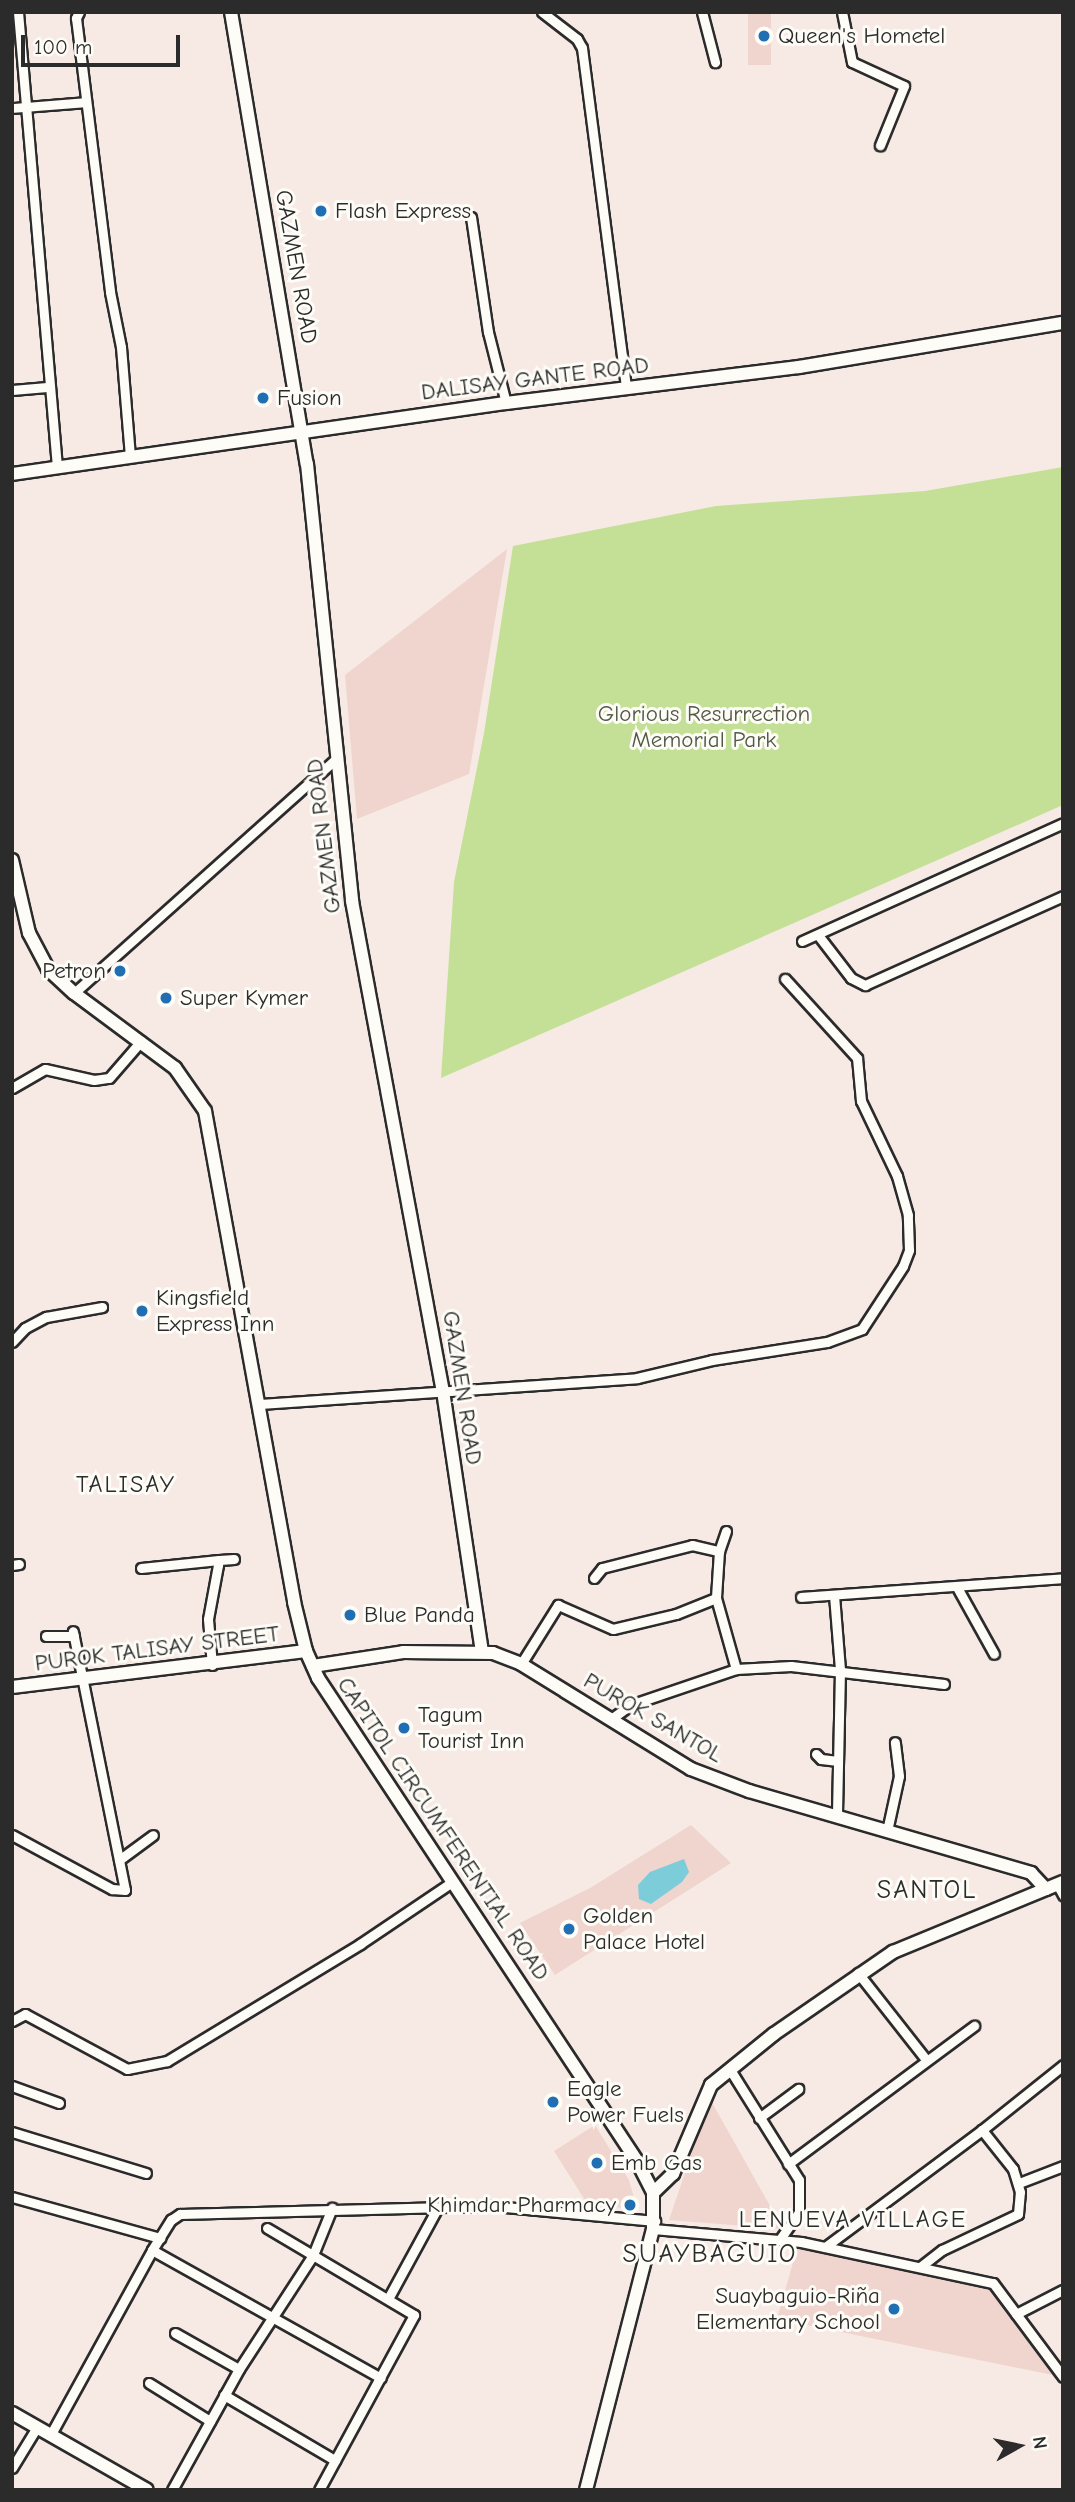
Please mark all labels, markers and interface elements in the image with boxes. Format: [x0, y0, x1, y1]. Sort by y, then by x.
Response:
scale bar [24, 21, 184, 65]
place label: Queen's Hometel [778, 22, 945, 50]
marker: Queen's Hometel [756, 28, 772, 44]
text: 100 m [34, 35, 92, 59]
street label: GAZMEN ROAD [269, 188, 323, 346]
place label: Flash Express [335, 197, 471, 225]
marker: Flash Express [313, 203, 329, 219]
street label: DALISAY GANTE ROAD [420, 351, 650, 407]
place label: Fusion [277, 384, 342, 412]
marker: Fusion [255, 390, 271, 406]
park label: Glorious Resurrection Memorial Park [598, 700, 810, 754]
street label: GAZMEN ROAD [301, 757, 347, 915]
place label: Petron [42, 957, 106, 985]
marker: Petron [112, 963, 128, 979]
place label: Super Kymer [180, 984, 308, 1012]
marker: Super Kymer [158, 990, 174, 1006]
place label: Kingsfield Express Inn [156, 1284, 274, 1338]
marker: Kingsfield Express Inn [134, 1303, 150, 1319]
street label: GAZMEN ROAD [436, 1309, 488, 1467]
district label: TALISAY [77, 1471, 175, 1499]
place label: Blue Panda [364, 1601, 475, 1629]
marker: Blue Panda [342, 1607, 358, 1623]
street label: PUROK TALISAY STREET [33, 1620, 281, 1678]
street label: PUROK SANTOL [579, 1667, 727, 1769]
street label: CAPITOL CIRCUMFERENTIAL ROAD [331, 1672, 555, 1986]
place label: Tagum Tourist Inn [418, 1701, 524, 1755]
marker: Tagum Tourist Inn [396, 1720, 412, 1736]
district label: SANTOL [878, 1875, 976, 1907]
place label: Golden Palace Hotel [583, 1902, 705, 1956]
marker: Golden Palace Hotel [561, 1921, 577, 1937]
place label: Eagle Power Fuels [567, 2075, 684, 2129]
marker: Eagle Power Fuels [545, 2094, 561, 2110]
place label: Emb Gas [611, 2149, 702, 2177]
marker: Emb Gas [589, 2155, 605, 2171]
place label: Khimdar Pharmacy [427, 2191, 616, 2219]
marker: Khimdar Pharmacy [622, 2197, 638, 2213]
district label: LENUEVA VILLAGE [741, 2206, 965, 2234]
district label: SUAYBAGUIO [624, 2239, 796, 2271]
place label: Suaybaguio-Riña Elementary School [696, 2282, 880, 2336]
marker: Suaybaguio-Riña Elementary School [886, 2301, 902, 2317]
north arrow [984, 2411, 1054, 2481]
text: N [1028, 2435, 1052, 2451]

